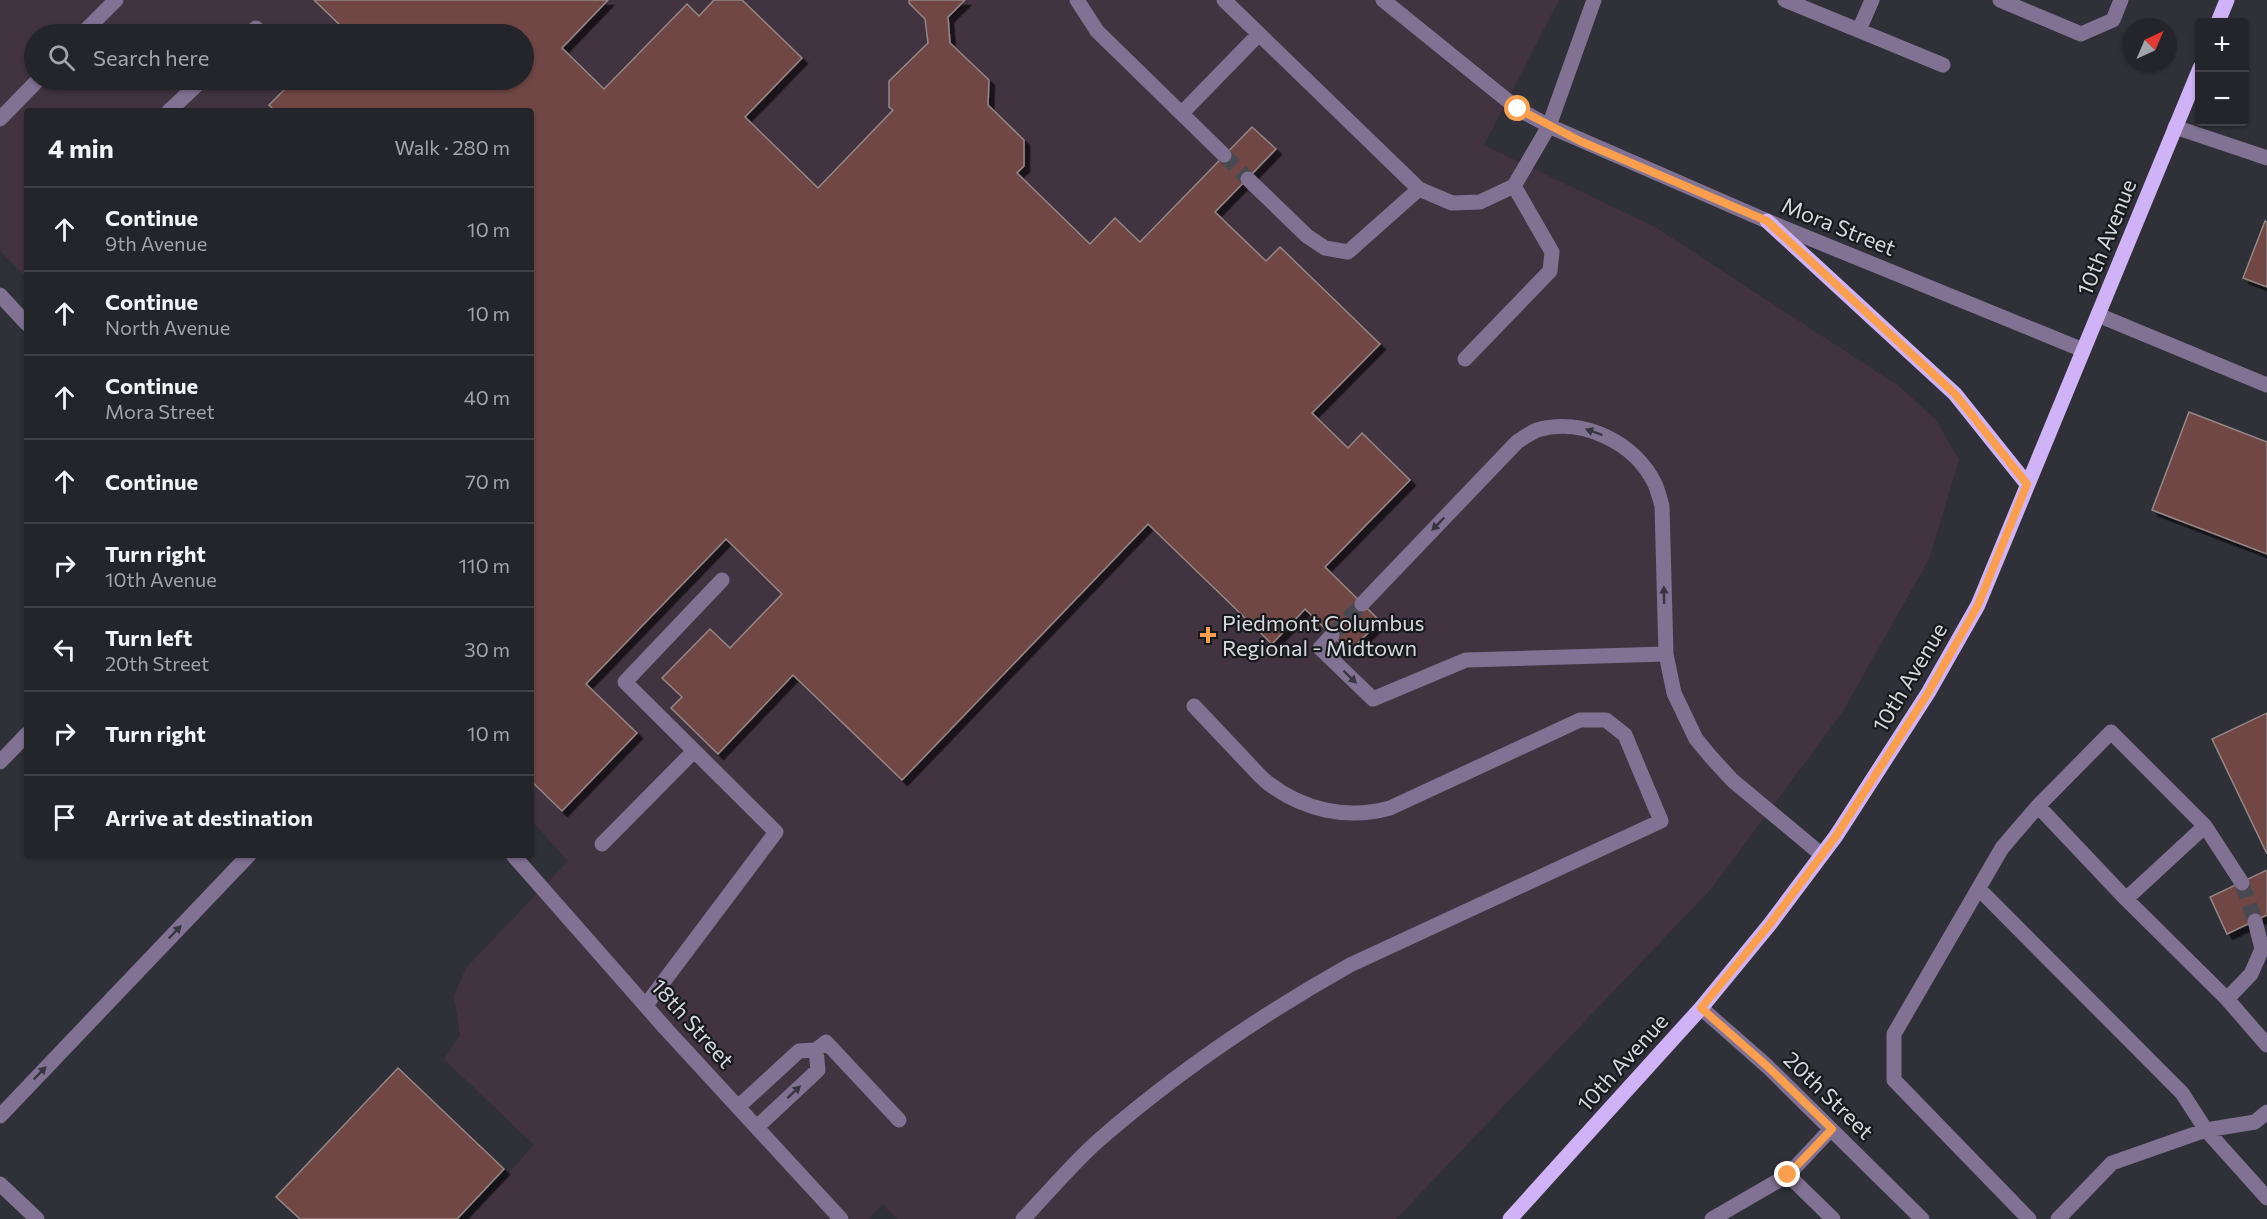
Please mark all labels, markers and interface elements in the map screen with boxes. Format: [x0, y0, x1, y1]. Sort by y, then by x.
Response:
north arrow [2123, 18, 2177, 72]
map controls [2195, 18, 2249, 126]
button: + [2195, 18, 2249, 72]
search box [24, 24, 534, 90]
icon: search [45, 41, 78, 74]
text: Search here [93, 44, 209, 71]
button: − [2195, 72, 2249, 126]
route start [1504, 95, 1530, 121]
text: 4 min [48, 132, 114, 163]
text: Walk · 280 m [394, 135, 510, 159]
street label: 10th Avenue [2070, 175, 2142, 299]
street label: Mora Street [1778, 191, 1900, 261]
text: Continue [105, 204, 198, 231]
icon: ahead [48, 213, 81, 246]
text: 10 m [467, 217, 510, 241]
text: 9th Avenue [105, 231, 207, 255]
text: Continue [105, 288, 198, 315]
icon: ahead [48, 297, 81, 330]
text: 10 m [467, 301, 510, 325]
text: North Avenue [105, 315, 230, 339]
text: Continue [105, 372, 198, 399]
icon: ahead [48, 381, 81, 414]
text: 40 m [464, 385, 510, 409]
text: Mora Street [105, 399, 215, 423]
one-way arrow [1584, 427, 1602, 437]
icon: ahead [48, 465, 81, 498]
text: Continue [105, 468, 198, 495]
text: 70 m [465, 469, 510, 493]
one-way arrow [1432, 516, 1445, 531]
text: Turn right [105, 540, 206, 567]
icon: right [48, 549, 81, 582]
text: 110 m [459, 553, 510, 577]
text: 10th Avenue [105, 567, 217, 591]
one-way arrow [1659, 586, 1669, 605]
place label: Piedmont Columbus Regional - Midtown [1222, 609, 1425, 661]
street label: 10th Avenue [1866, 617, 1952, 737]
text: Turn left [105, 624, 192, 651]
marker: Piedmont Columbus Regional - Midtown [1199, 626, 1217, 644]
icon: left [48, 633, 81, 666]
text: 30 m [464, 637, 510, 661]
text: 20th Street [105, 651, 209, 675]
one-way arrow [1343, 669, 1357, 683]
icon: right [48, 717, 81, 750]
text: Turn right [105, 720, 206, 747]
text: 10 m [467, 721, 510, 745]
icon: arrive [48, 801, 81, 834]
text: Arrive at destination [105, 804, 313, 831]
one-way arrow [168, 925, 182, 940]
street label: 18th Street [646, 973, 740, 1073]
street label: 10th Avenue [1571, 1007, 1673, 1117]
street label: 20th Street [1778, 1046, 1880, 1144]
one-way arrow [33, 1067, 47, 1081]
one-way arrow [787, 1085, 802, 1099]
route end [1774, 1161, 1800, 1187]

